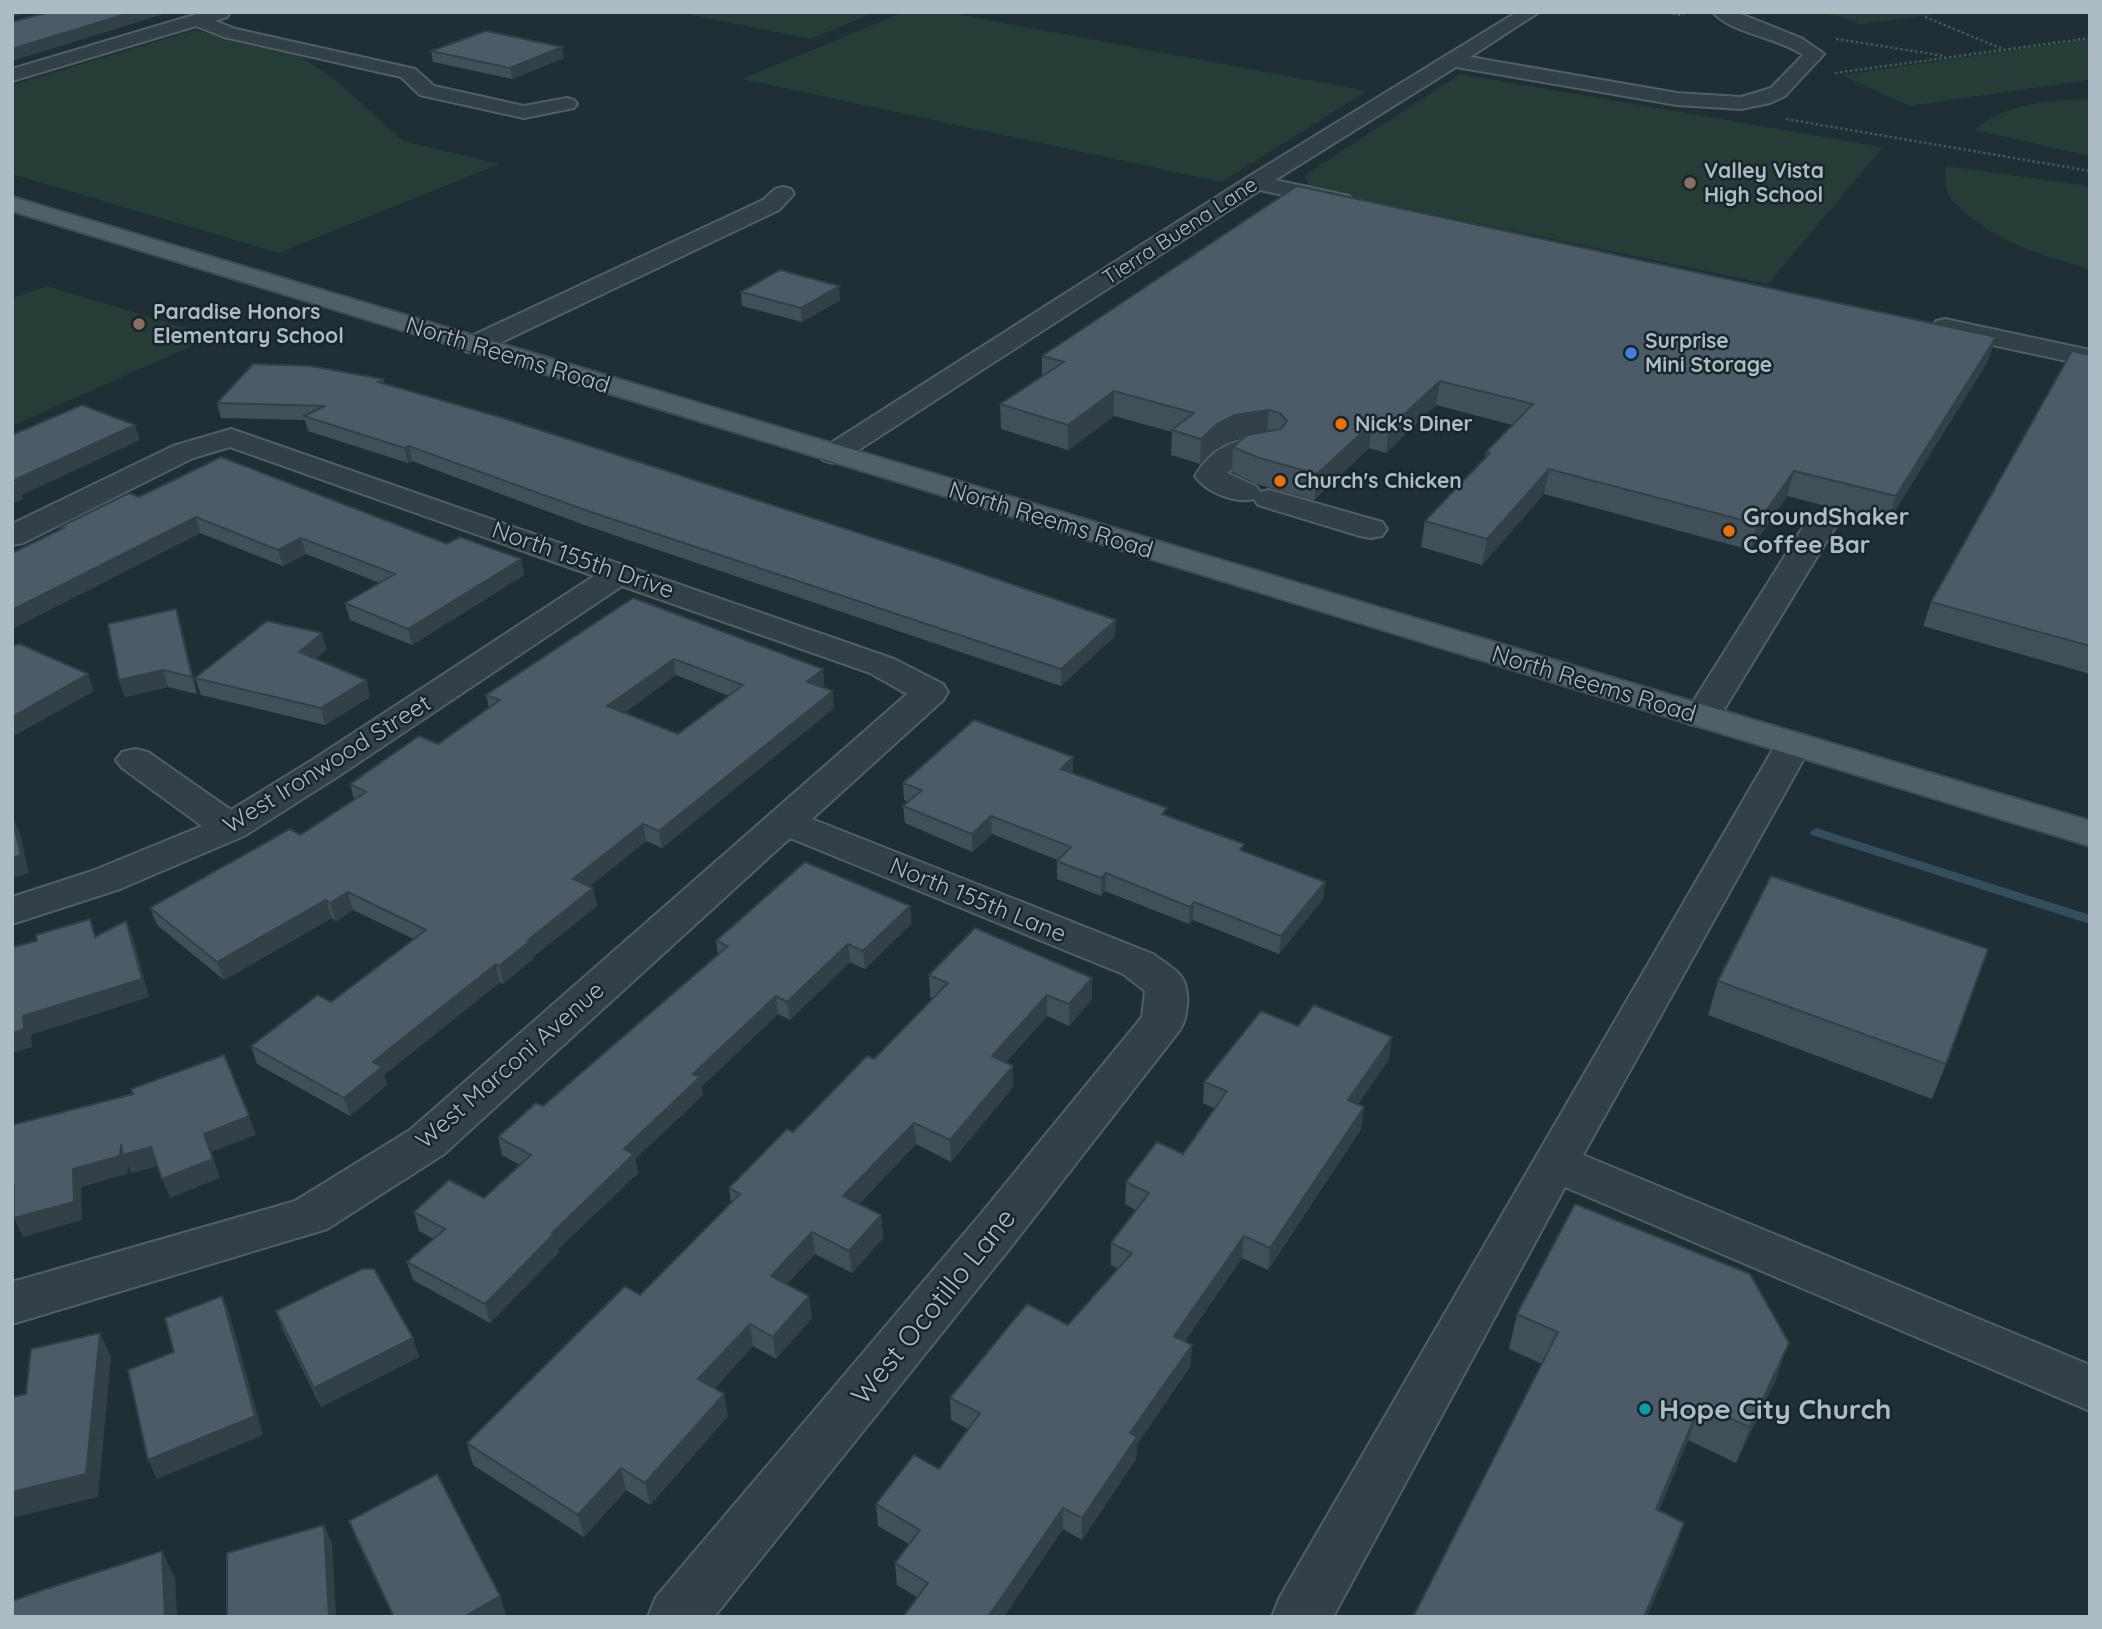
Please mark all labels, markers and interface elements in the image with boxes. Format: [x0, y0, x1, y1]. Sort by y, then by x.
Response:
place label: Valley Vista High School [1704, 157, 1824, 207]
street label: Tierra Buena Lane [1097, 170, 1262, 290]
marker: Valley Vista High School [1682, 175, 1698, 191]
place label: Paradise Honors Elementary School [153, 298, 344, 348]
street label: North Reems Road [403, 309, 614, 399]
marker: Paradise Honors Elementary School [131, 316, 147, 332]
place label: Surprise Mini Storage [1645, 327, 1772, 377]
marker: Surprise Mini Storage [1623, 345, 1639, 361]
place label: Nick's Diner [1355, 410, 1473, 436]
marker: Nick's Diner [1333, 416, 1349, 432]
place label: Church's Chicken [1294, 467, 1462, 493]
marker: Church's Chicken [1272, 473, 1288, 489]
street label: North Reems Road [946, 474, 1157, 564]
place label: GroundShaker Coffee Bar [1743, 501, 1909, 559]
street label: North 155th Drive [488, 514, 678, 604]
marker: GroundShaker Coffee Bar [1721, 523, 1737, 539]
street label: North Reems Road [1489, 638, 1700, 728]
street label: West Ironwood Street [217, 687, 436, 839]
street label: North 155th Lane [886, 850, 1071, 948]
street label: West Marconi Avenue [409, 974, 610, 1154]
street label: West Ocotillo Lane [843, 1201, 1022, 1411]
place label: Hope City Church [1659, 1391, 1891, 1426]
marker: Hope City Church [1637, 1401, 1653, 1417]

